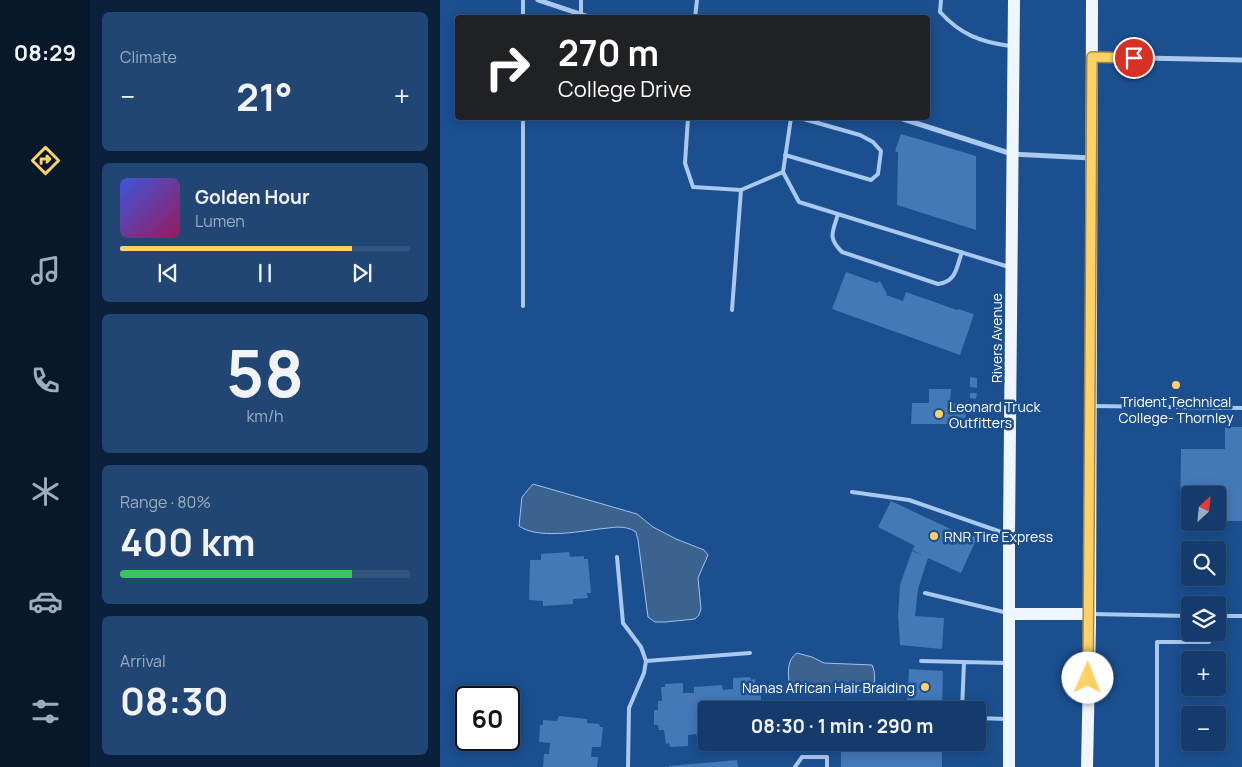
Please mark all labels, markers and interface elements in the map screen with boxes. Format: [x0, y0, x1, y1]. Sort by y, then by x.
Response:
text: 270 m [558, 29, 659, 77]
icon: right [475, 35, 540, 100]
pin [1113, 37, 1155, 79]
text: 08:29 [14, 38, 76, 68]
icon: arrive [1120, 44, 1148, 72]
text: Climate [120, 46, 177, 68]
text: 21° [236, 70, 293, 122]
text: College Drive [558, 74, 692, 104]
text: − [120, 77, 135, 115]
text: + [394, 77, 410, 115]
icon: directions [28, 143, 63, 178]
text: Golden Hour [195, 184, 309, 210]
text: Lumen [195, 210, 245, 232]
icon: music [28, 253, 63, 288]
icon: previous [154, 259, 182, 287]
icon: pause [251, 259, 279, 287]
icon: next [348, 259, 376, 287]
street label: Rivers Avenue [987, 293, 1006, 383]
text: 58 [226, 328, 304, 417]
icon: phone [28, 363, 63, 398]
marker: Trident Technical College- Thornley [1170, 379, 1182, 391]
place label: Trident Technical College- Thornley [1118, 392, 1234, 427]
place label: Leonard Truck Outfitters [949, 397, 1041, 432]
text: km/h [246, 405, 284, 427]
marker: Leonard Truck Outfitters [933, 408, 945, 420]
icon: climate [28, 474, 63, 509]
north arrow [1181, 486, 1226, 531]
map controls [1181, 486, 1226, 751]
text: Range · 80% [120, 491, 211, 513]
text: 400 km [120, 515, 255, 567]
place label: RNR Tire Express [944, 527, 1053, 546]
marker: RNR Tire Express [928, 530, 940, 542]
button: search [1181, 541, 1226, 586]
icon: car [28, 584, 63, 619]
button: layers [1181, 596, 1226, 641]
text: Arrival [120, 650, 166, 672]
position arrow [1061, 651, 1113, 703]
button: + [1181, 651, 1226, 696]
text: 08:30 [120, 674, 228, 726]
place label: Nanas African Hair Braiding [742, 678, 915, 697]
marker: Nanas African Hair Braiding [919, 681, 931, 693]
speed limit sign: 60 [455, 686, 520, 751]
icon: filters [28, 694, 63, 729]
button: − [1181, 706, 1226, 751]
text: 08:30 · 1 min · 290 m [751, 713, 933, 739]

